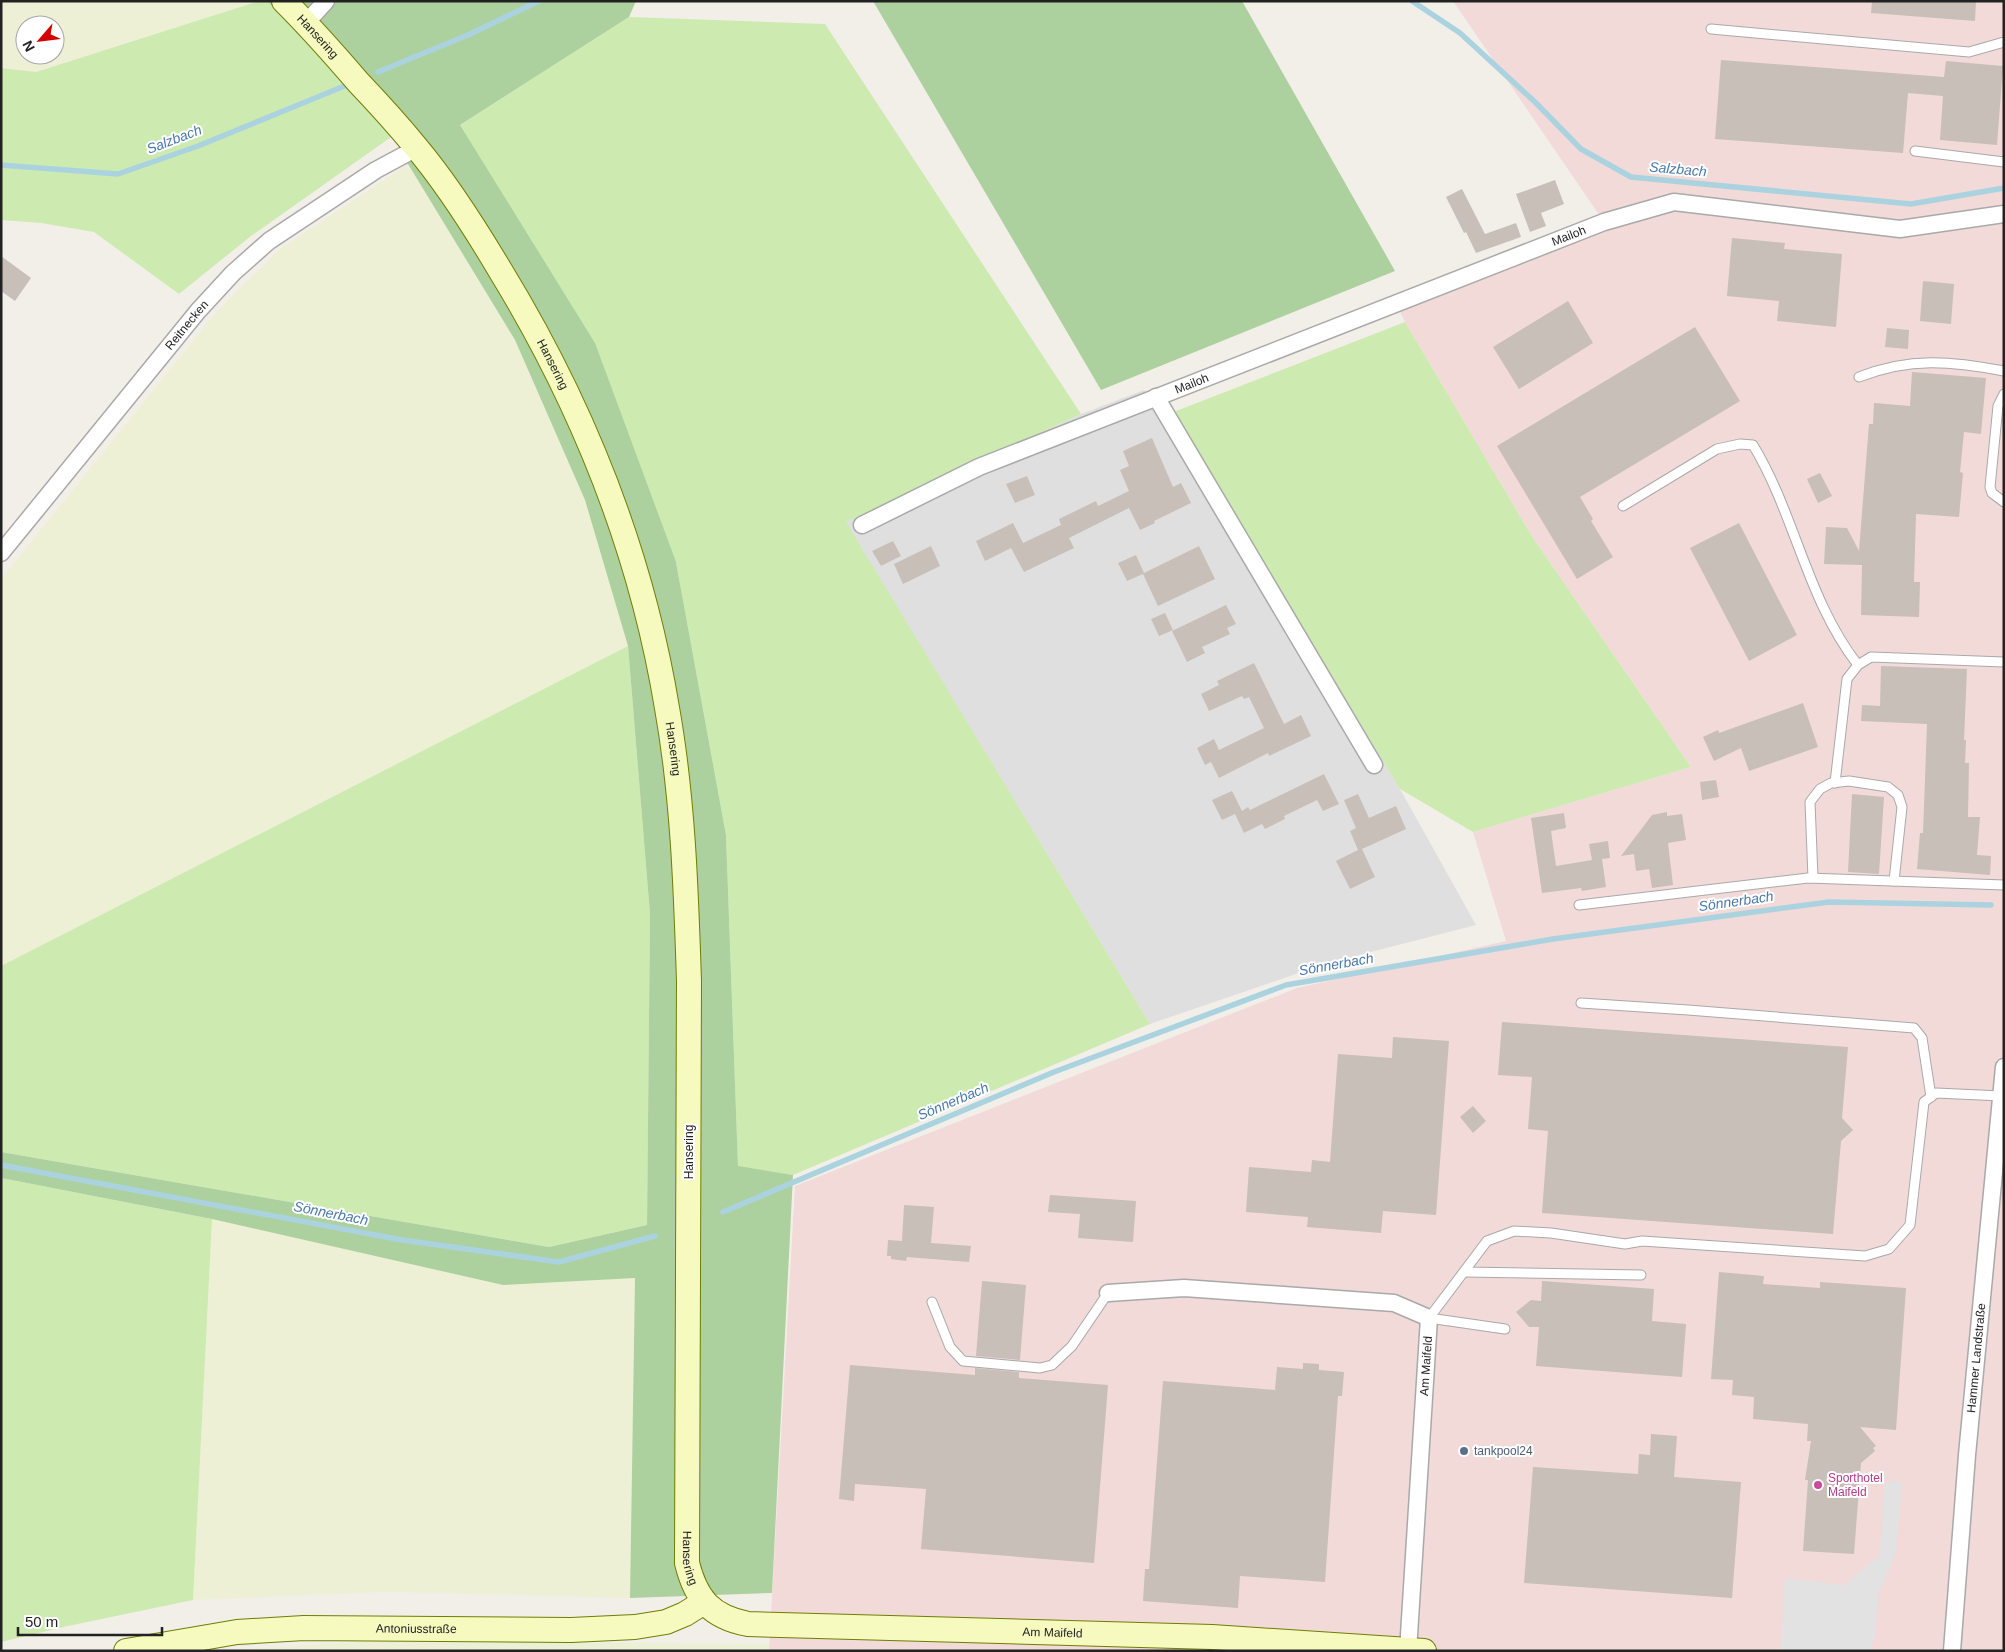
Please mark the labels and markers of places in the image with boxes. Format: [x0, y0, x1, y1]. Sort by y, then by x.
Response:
place label: tankpool24 [1474, 1444, 1533, 1458]
marker: tankpool24 [1458, 1445, 1470, 1457]
place label: Sporthotel Maifeld [1828, 1471, 1883, 1499]
marker: Sporthotel Maifeld [1812, 1479, 1824, 1491]

